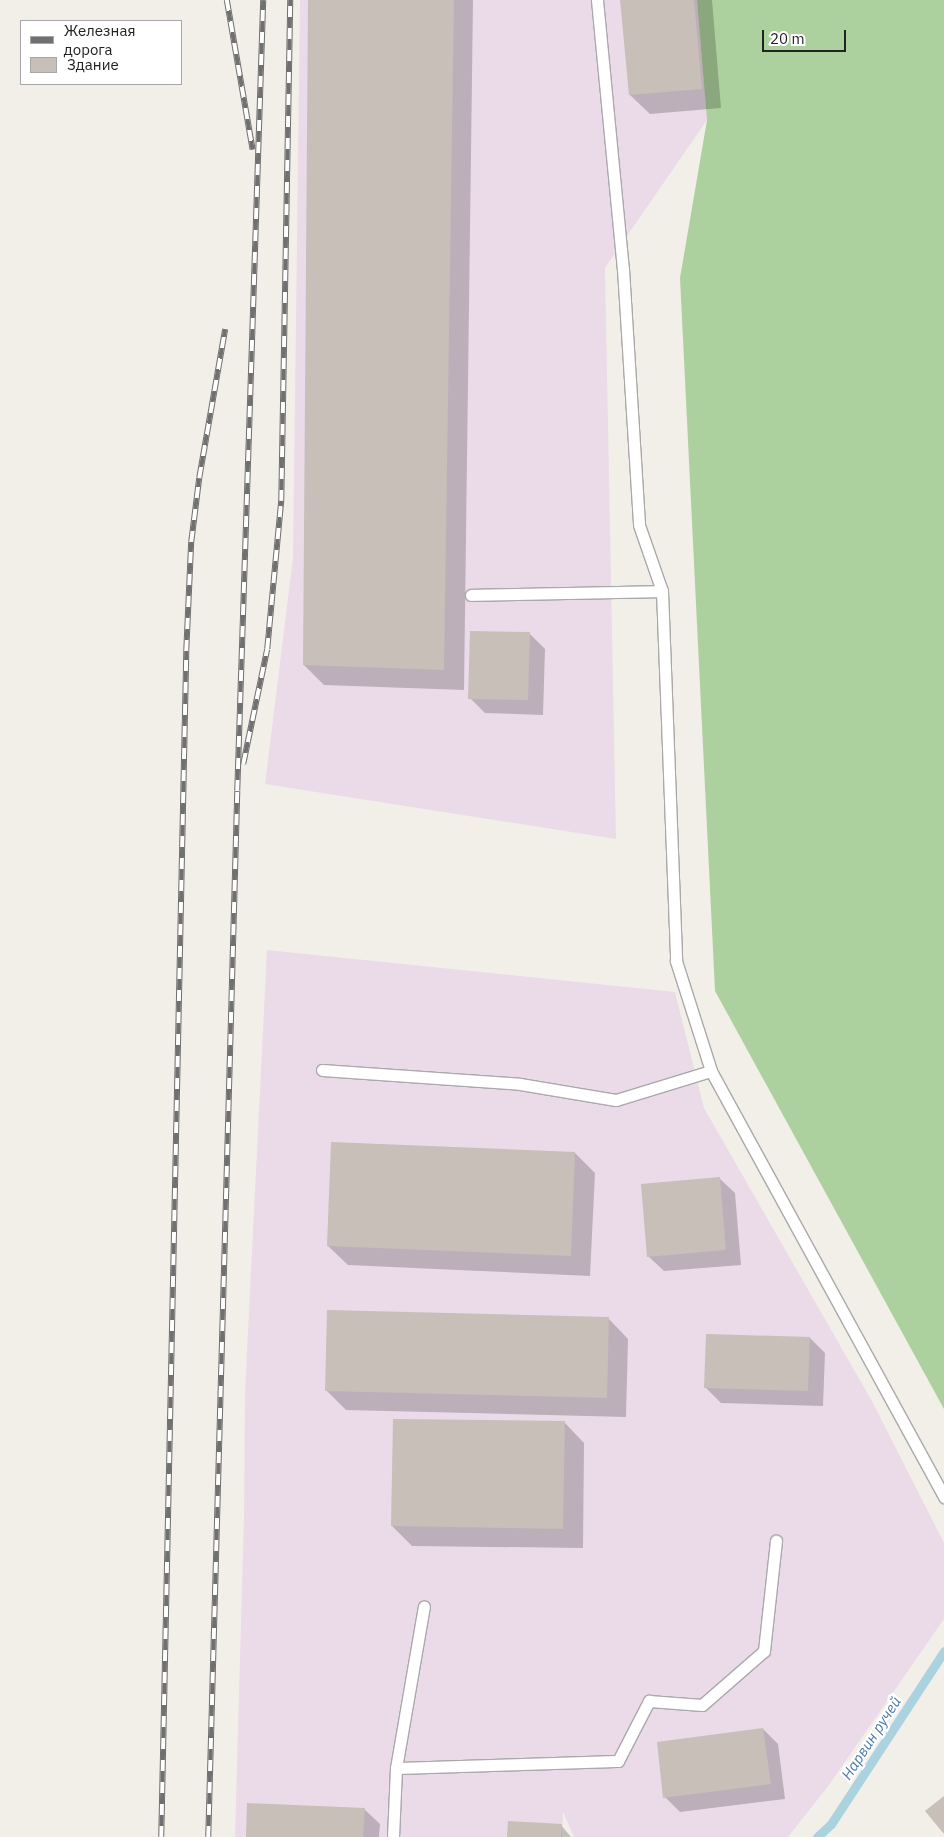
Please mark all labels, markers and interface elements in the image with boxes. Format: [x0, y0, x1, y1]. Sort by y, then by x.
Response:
legend [20, 20, 182, 85]
scale bar [764, 20, 848, 52]
text: Железная дорога [64, 21, 135, 59]
text: 20 m [770, 29, 805, 48]
text: Здание [67, 55, 119, 74]
water label: Нарвин ручей [837, 1693, 905, 1783]

